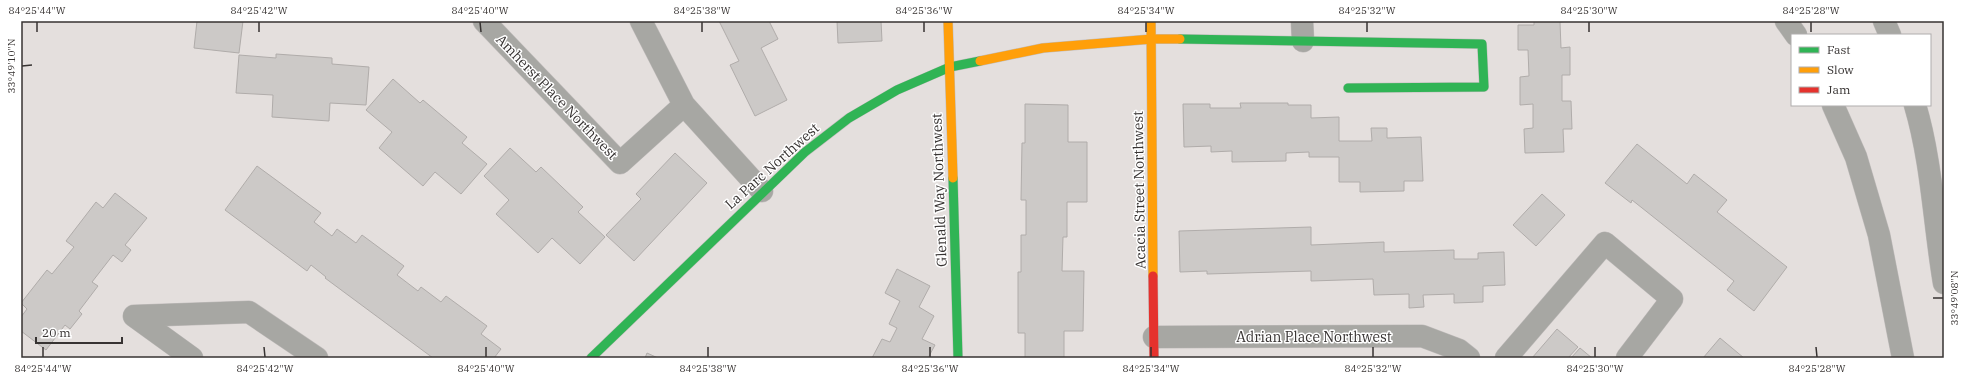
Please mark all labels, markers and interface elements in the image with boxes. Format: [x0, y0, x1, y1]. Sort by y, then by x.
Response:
text: 84°25'44"W [8, 4, 66, 17]
text: 84°25'42"W [230, 4, 288, 17]
text: 84°25'40"W [451, 4, 509, 17]
text: 84°25'38"W [673, 4, 731, 17]
text: 84°25'36"W [895, 4, 953, 17]
text: 84°25'34"W [1117, 4, 1175, 17]
text: 84°25'32"W [1338, 4, 1396, 17]
text: 84°25'30"W [1560, 4, 1618, 17]
text: 84°25'28"W [1782, 4, 1840, 17]
street label: Amherst Place Northwest [492, 31, 622, 163]
legend [1791, 34, 1931, 106]
text: 33°49'10"N [5, 38, 18, 94]
text: Fast [1827, 42, 1851, 57]
text: Slow [1827, 62, 1854, 77]
text: Jam [1827, 82, 1851, 97]
street label: Acacia Street Northwest [1129, 111, 1149, 269]
street label: Glenald Way Northwest [927, 113, 951, 267]
street label: La Parc Northwest [721, 119, 823, 213]
text: 33°49'08"N [1948, 270, 1961, 326]
scale bar [36, 319, 122, 345]
text: 20 m [42, 325, 71, 340]
street label: Adrian Place Northwest [1236, 328, 1392, 346]
text: 84°25'44"W [14, 362, 72, 375]
text: 84°25'42"W [236, 362, 294, 375]
text: 84°25'40"W [457, 362, 515, 375]
text: 84°25'38"W [679, 362, 737, 375]
text: 84°25'36"W [901, 362, 959, 375]
text: 84°25'34"W [1122, 362, 1180, 375]
text: 84°25'32"W [1344, 362, 1402, 375]
text: 84°25'30"W [1566, 362, 1624, 375]
text: 84°25'28"W [1788, 362, 1846, 375]

